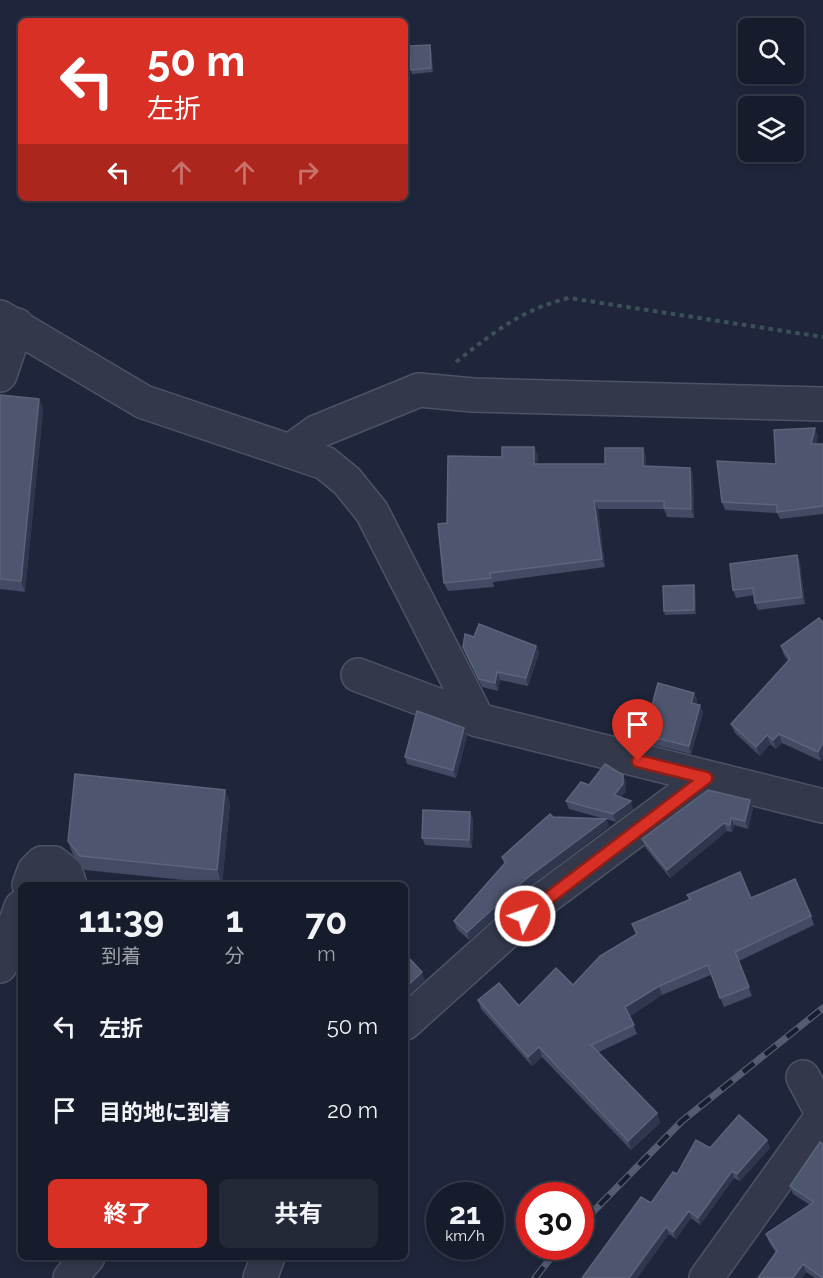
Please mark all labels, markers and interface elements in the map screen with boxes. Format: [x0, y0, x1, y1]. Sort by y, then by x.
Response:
map controls [738, 18, 804, 162]
button: search [738, 18, 804, 84]
text: 50 m [147, 37, 245, 86]
icon: left [48, 42, 126, 120]
text: 左折 [147, 93, 201, 124]
button: layers [738, 96, 804, 162]
icon: left [102, 156, 135, 189]
icon: ahead [165, 156, 198, 189]
icon: ahead [228, 156, 261, 189]
icon: right [291, 156, 324, 189]
pin [612, 699, 663, 761]
icon: arrive [621, 708, 654, 741]
position arrow [493, 884, 557, 948]
text: 11:39 [78, 898, 164, 940]
text: 1 [226, 898, 244, 940]
text: 70 [305, 900, 347, 942]
text: m [317, 942, 336, 966]
text: 到着 [101, 944, 141, 968]
text: 分 [225, 944, 245, 968]
icon: left [48, 1010, 81, 1043]
text: 50 m [327, 1013, 378, 1039]
text: 左折 [99, 1015, 143, 1041]
icon: arrive [48, 1094, 81, 1127]
text: 20 m [327, 1097, 378, 1123]
text: 目的地に到着 [99, 1099, 231, 1125]
button: 終了 [48, 1179, 207, 1248]
button: 共有 [219, 1179, 378, 1248]
speed limit sign: 30 [516, 1182, 594, 1260]
text: 21 [449, 1196, 481, 1231]
text: km/h [445, 1227, 485, 1245]

